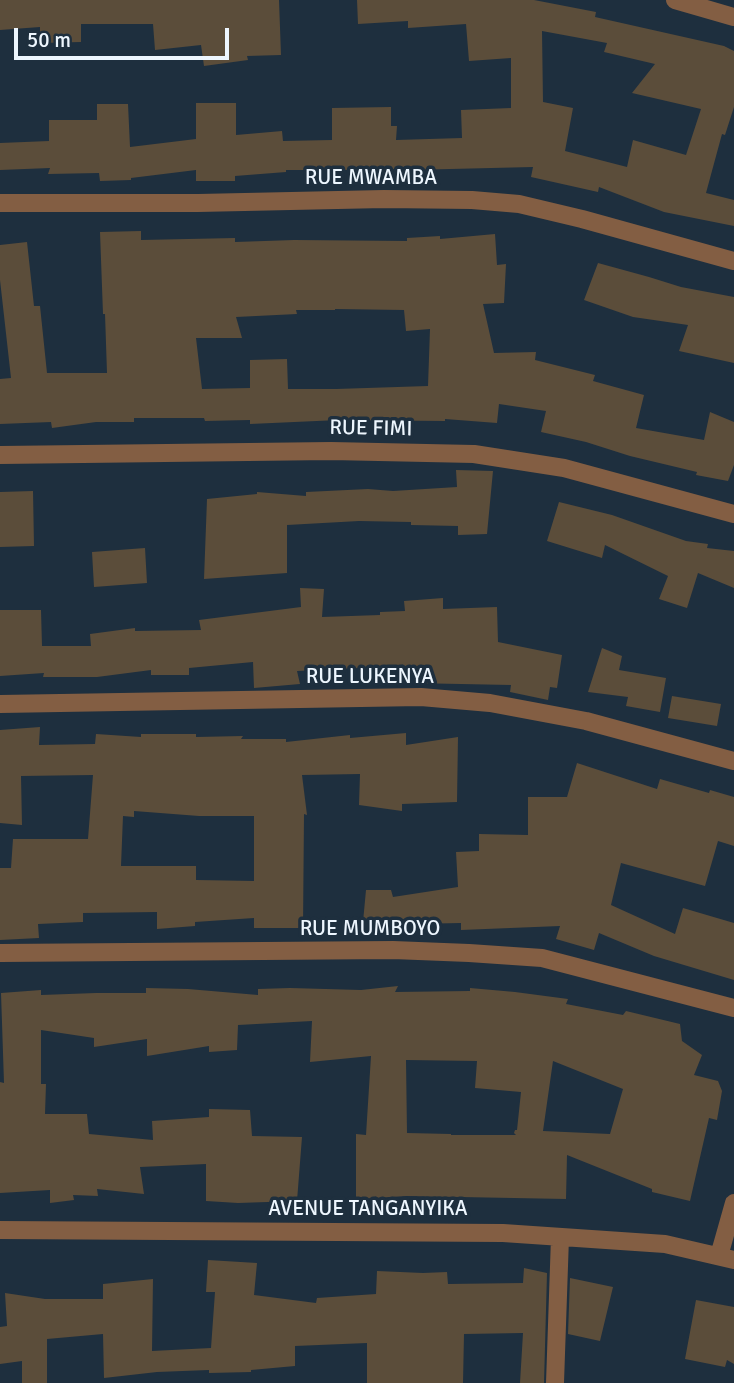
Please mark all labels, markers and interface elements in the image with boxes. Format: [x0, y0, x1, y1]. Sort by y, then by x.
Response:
scale bar [18, 14, 233, 58]
text: 50 m [27, 27, 71, 53]
street label: RUE MWAMBA [305, 165, 437, 191]
street label: RUE FIMI [329, 416, 413, 442]
street label: RUE LUKENYA [306, 664, 434, 690]
street label: RUE MUMBOYO [300, 916, 440, 942]
street label: AVENUE TANGANYIKA [268, 1196, 468, 1222]

